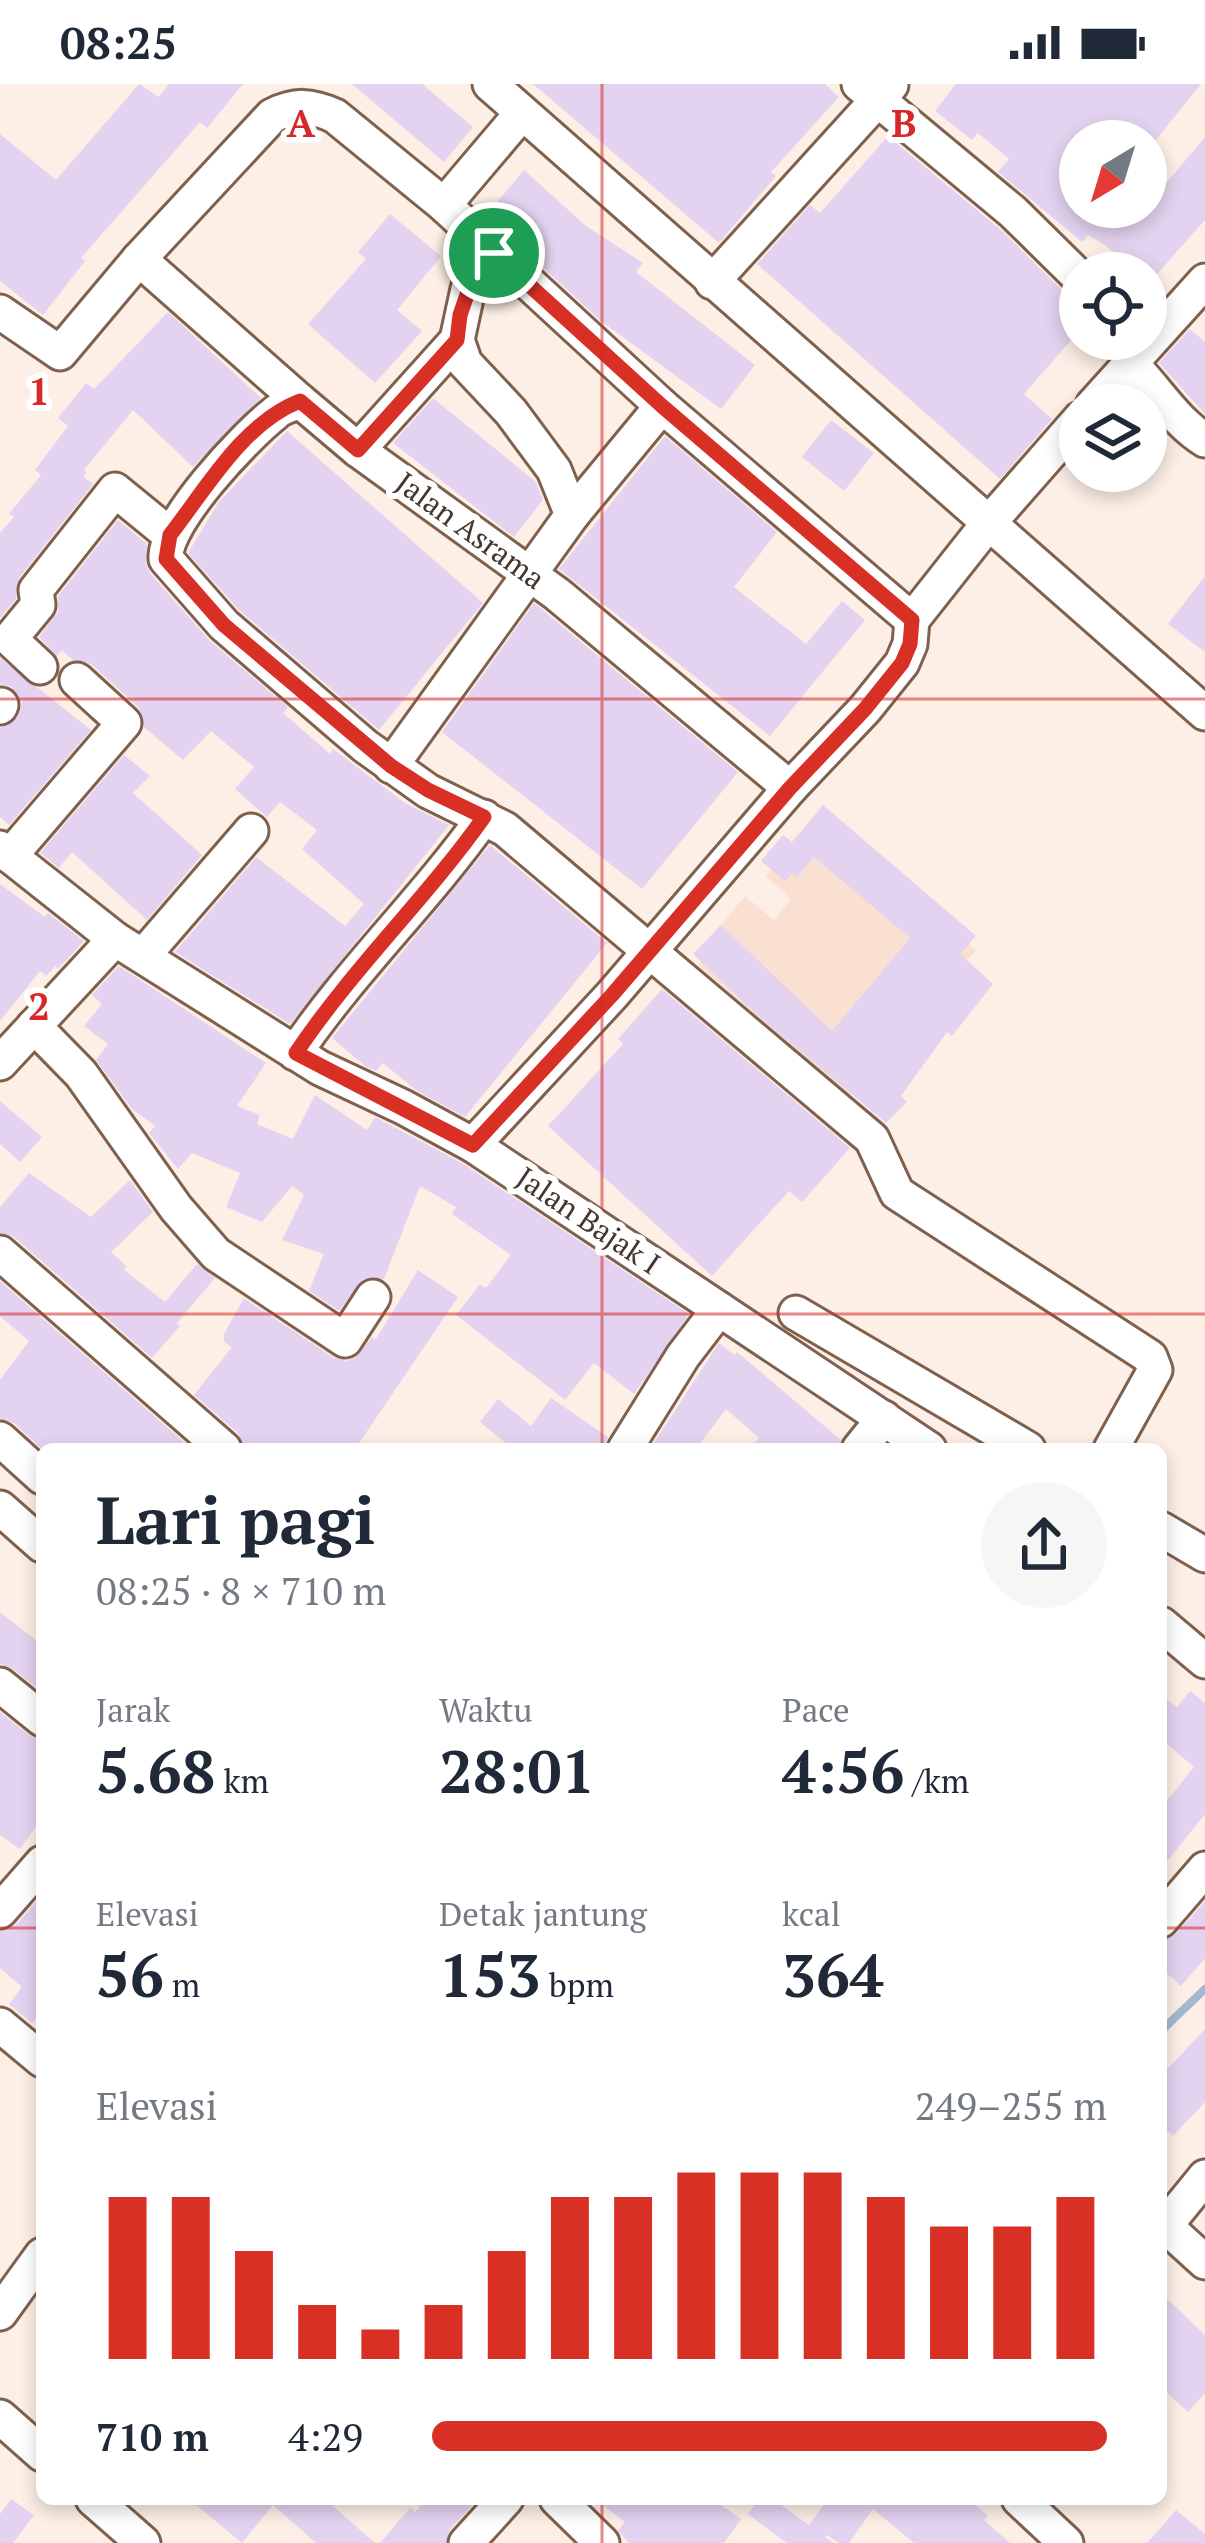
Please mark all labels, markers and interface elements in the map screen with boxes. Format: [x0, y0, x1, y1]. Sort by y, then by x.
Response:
text: 08:25 [60, 12, 177, 72]
text: A [287, 96, 316, 148]
text: B [891, 96, 917, 148]
north arrow [1059, 120, 1167, 228]
map controls [1059, 120, 1167, 492]
pin [443, 202, 545, 304]
icon: arrive [461, 220, 527, 286]
button: locate [1059, 252, 1167, 360]
text: 1 [28, 364, 50, 416]
button: layers [1059, 384, 1167, 492]
street label: Jalan Asrama [388, 462, 553, 598]
text: 2 [28, 979, 50, 1031]
street label: Jalan Bajak I [509, 1157, 668, 1283]
text: Lari pagi [96, 1475, 376, 1563]
button: share [981, 1482, 1107, 1608]
text: 08:25 · 8 × 710 m [96, 1564, 386, 1616]
text: Jarak [96, 1688, 170, 1731]
text: Waktu [439, 1688, 533, 1731]
text: Pace [782, 1688, 850, 1731]
text: 5.68 [96, 1731, 215, 1810]
text: 28:01 [439, 1731, 595, 1810]
text: 4:56 [782, 1731, 904, 1810]
text: km [215, 1759, 269, 1802]
text: /km [904, 1759, 969, 1802]
text: Elevasi [96, 1892, 199, 1935]
text: Detak jantung [439, 1892, 647, 1935]
text: kcal [782, 1892, 841, 1935]
text: 56 [96, 1935, 164, 2014]
text: 153 [439, 1935, 541, 2014]
text: 364 [782, 1935, 884, 2014]
text: m [164, 1963, 200, 2006]
text: bpm [541, 1963, 614, 2006]
text: Elevasi [96, 2079, 217, 2131]
text: 249–255 m [915, 2079, 1107, 2131]
text: 710 m [96, 2410, 209, 2462]
text: 4:29 [288, 2410, 363, 2462]

